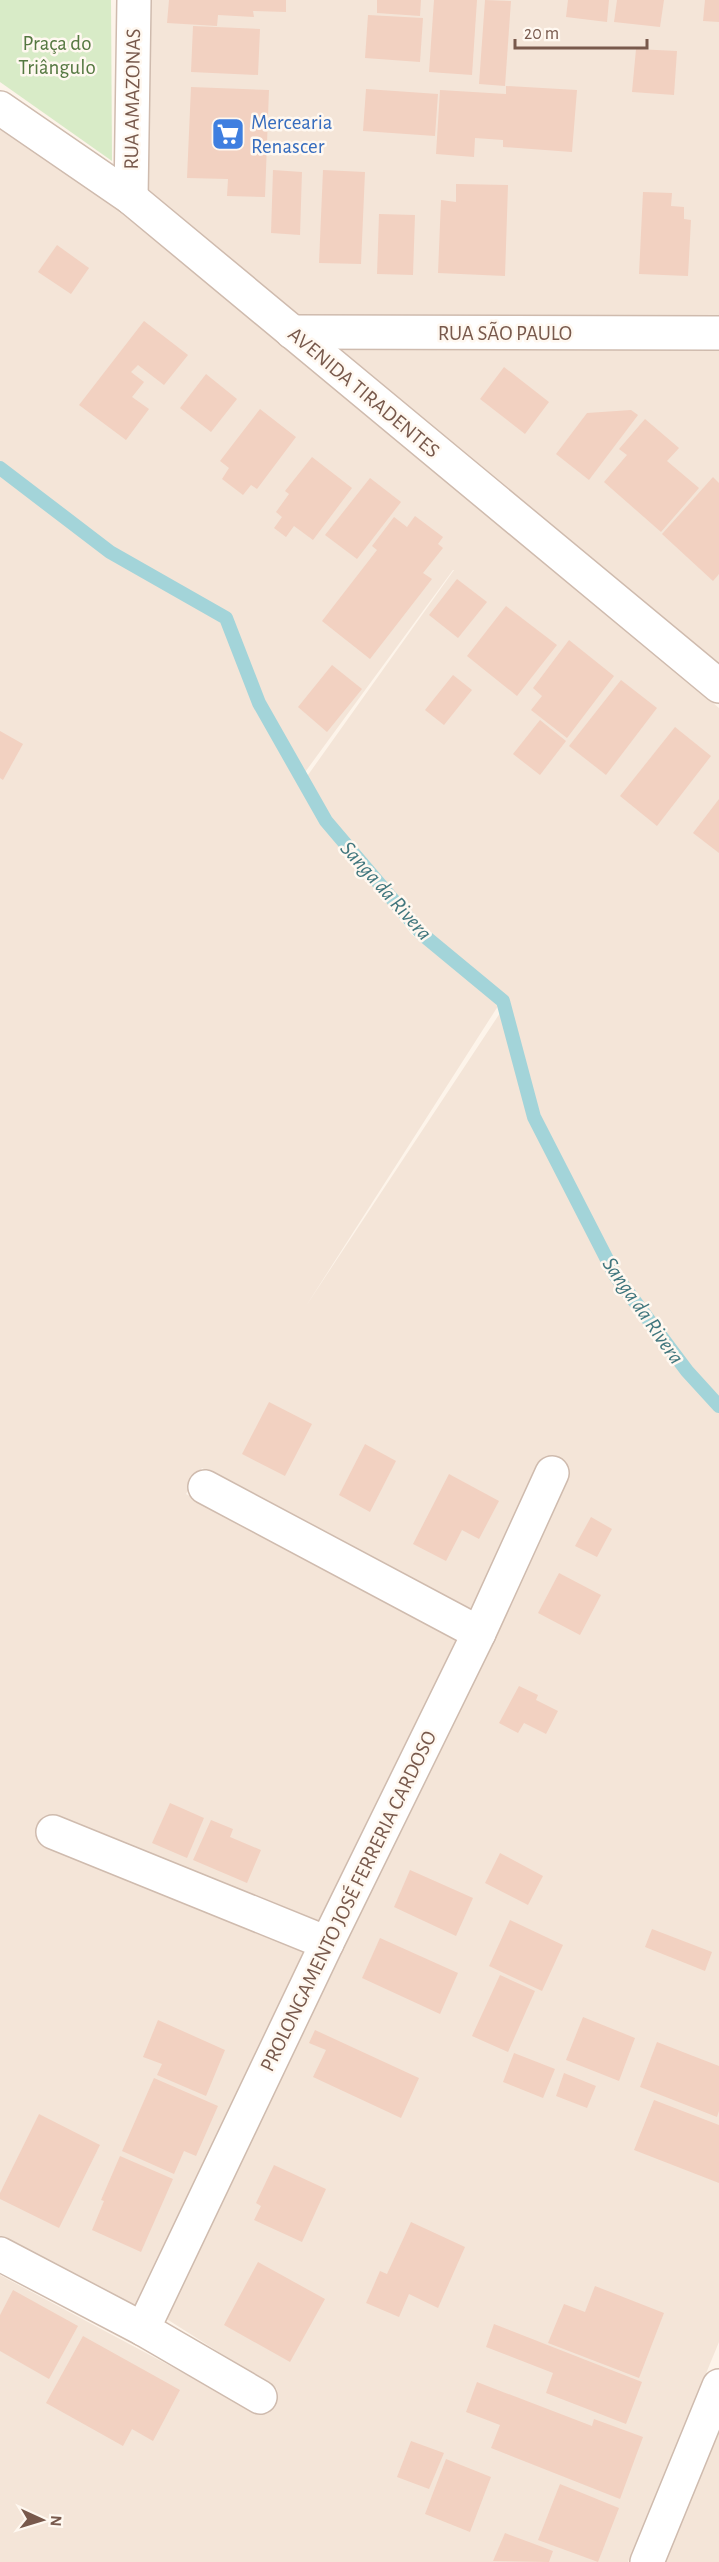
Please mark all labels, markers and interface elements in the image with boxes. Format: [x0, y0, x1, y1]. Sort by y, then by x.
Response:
scale bar [515, 12, 647, 50]
text: 20 m [524, 25, 559, 43]
street label: RUA AMAZONAS [121, 28, 144, 170]
park label: Praça do Triângulo [18, 33, 96, 78]
place label: Mercearia Renascer [251, 112, 333, 157]
supermarket icon: Mercearia Renascer [210, 116, 246, 152]
street label: RUA SÃO PAULO [438, 321, 572, 344]
street label: AVENIDA TIRADENTES [284, 323, 443, 462]
water label: Sanga da Rivera [336, 837, 436, 944]
water label: Sanga da Rivera [598, 1253, 688, 1368]
street label: PROLONGAMENTO JOSÉ FERRERIA CARDOSO [255, 1727, 440, 2075]
north arrow [12, 2490, 72, 2550]
text: N [48, 2515, 64, 2527]

